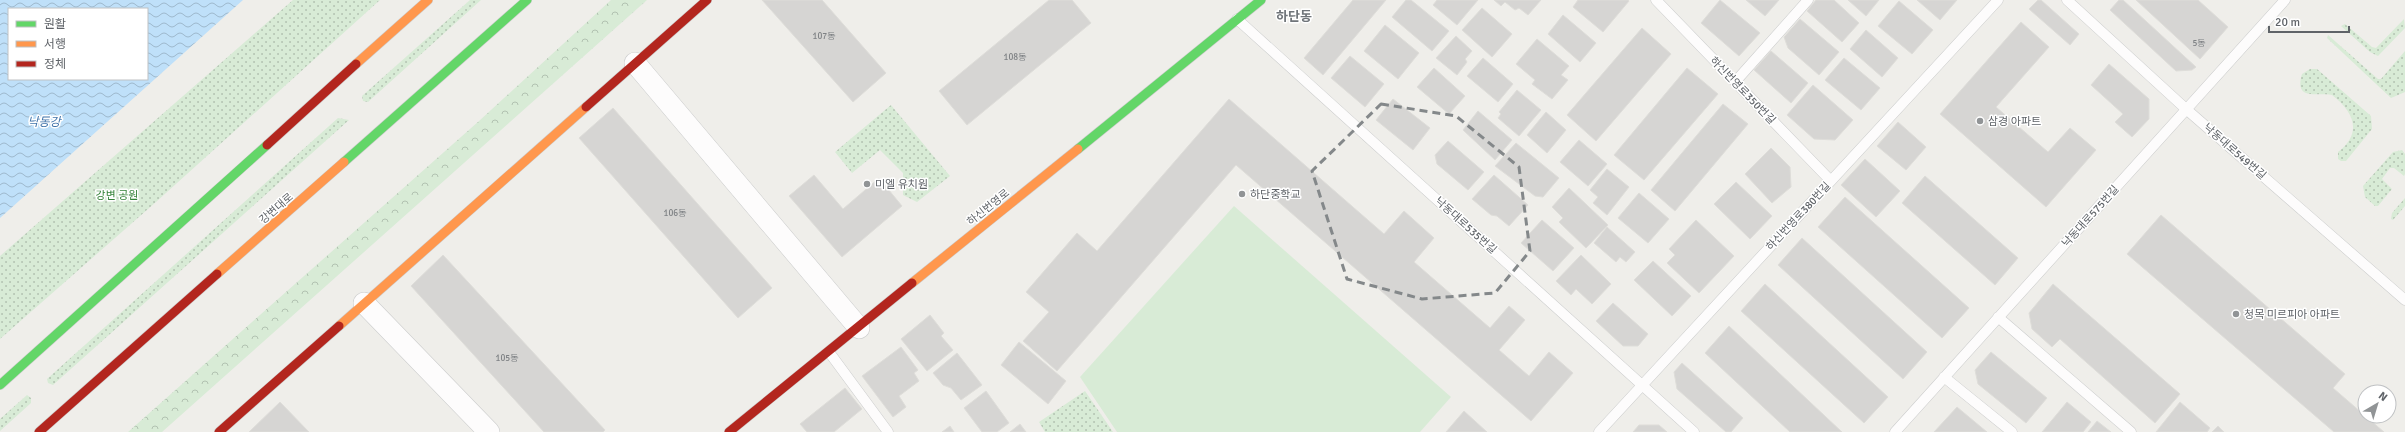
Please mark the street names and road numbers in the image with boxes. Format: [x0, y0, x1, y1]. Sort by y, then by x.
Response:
street label: 하신번영로350번길 [1707, 54, 1778, 127]
street label: 낙동대로549번길 [2201, 121, 2269, 182]
street label: 하신번영로380번길 [1763, 179, 1833, 253]
street label: 낙동대로575번길 [2059, 183, 2121, 250]
street label: 하신번영로 [965, 186, 1012, 228]
street label: 강변대로 [257, 190, 296, 227]
street label: 낙동대로535번길 [1432, 194, 1499, 256]

